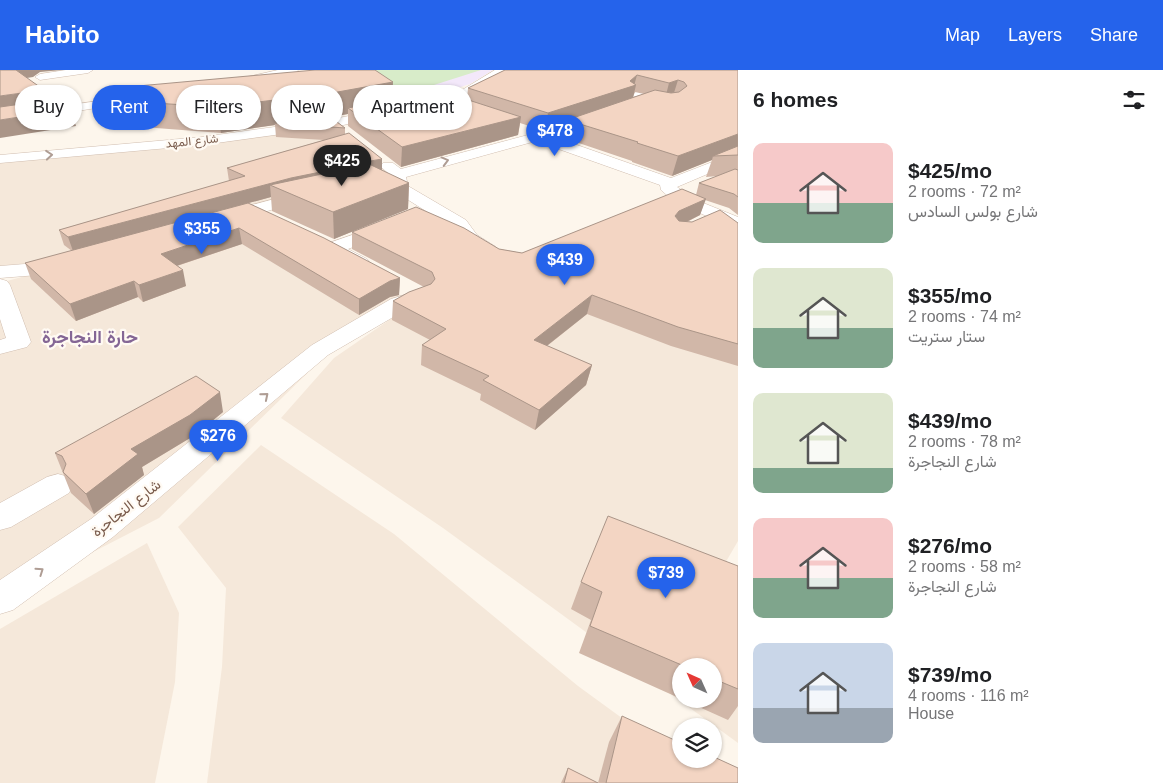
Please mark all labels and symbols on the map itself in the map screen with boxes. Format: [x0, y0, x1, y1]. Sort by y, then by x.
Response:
pin: $478 [525, 114, 585, 157]
street label: شارع المهد [165, 131, 219, 153]
pin: $425 [312, 144, 372, 187]
one-way arrow [45, 150, 53, 161]
one-way arrow [441, 157, 449, 167]
pin: $355 [172, 212, 232, 255]
pin: $439 [535, 244, 595, 286]
district label: حارة النجاجرة [42, 327, 138, 348]
one-way arrow [259, 393, 268, 402]
pin: $276 [188, 420, 248, 462]
street label: شارع النجاجرة [88, 475, 166, 542]
pin: $739 [636, 556, 696, 599]
one-way arrow [34, 568, 44, 577]
north arrow [672, 658, 722, 708]

